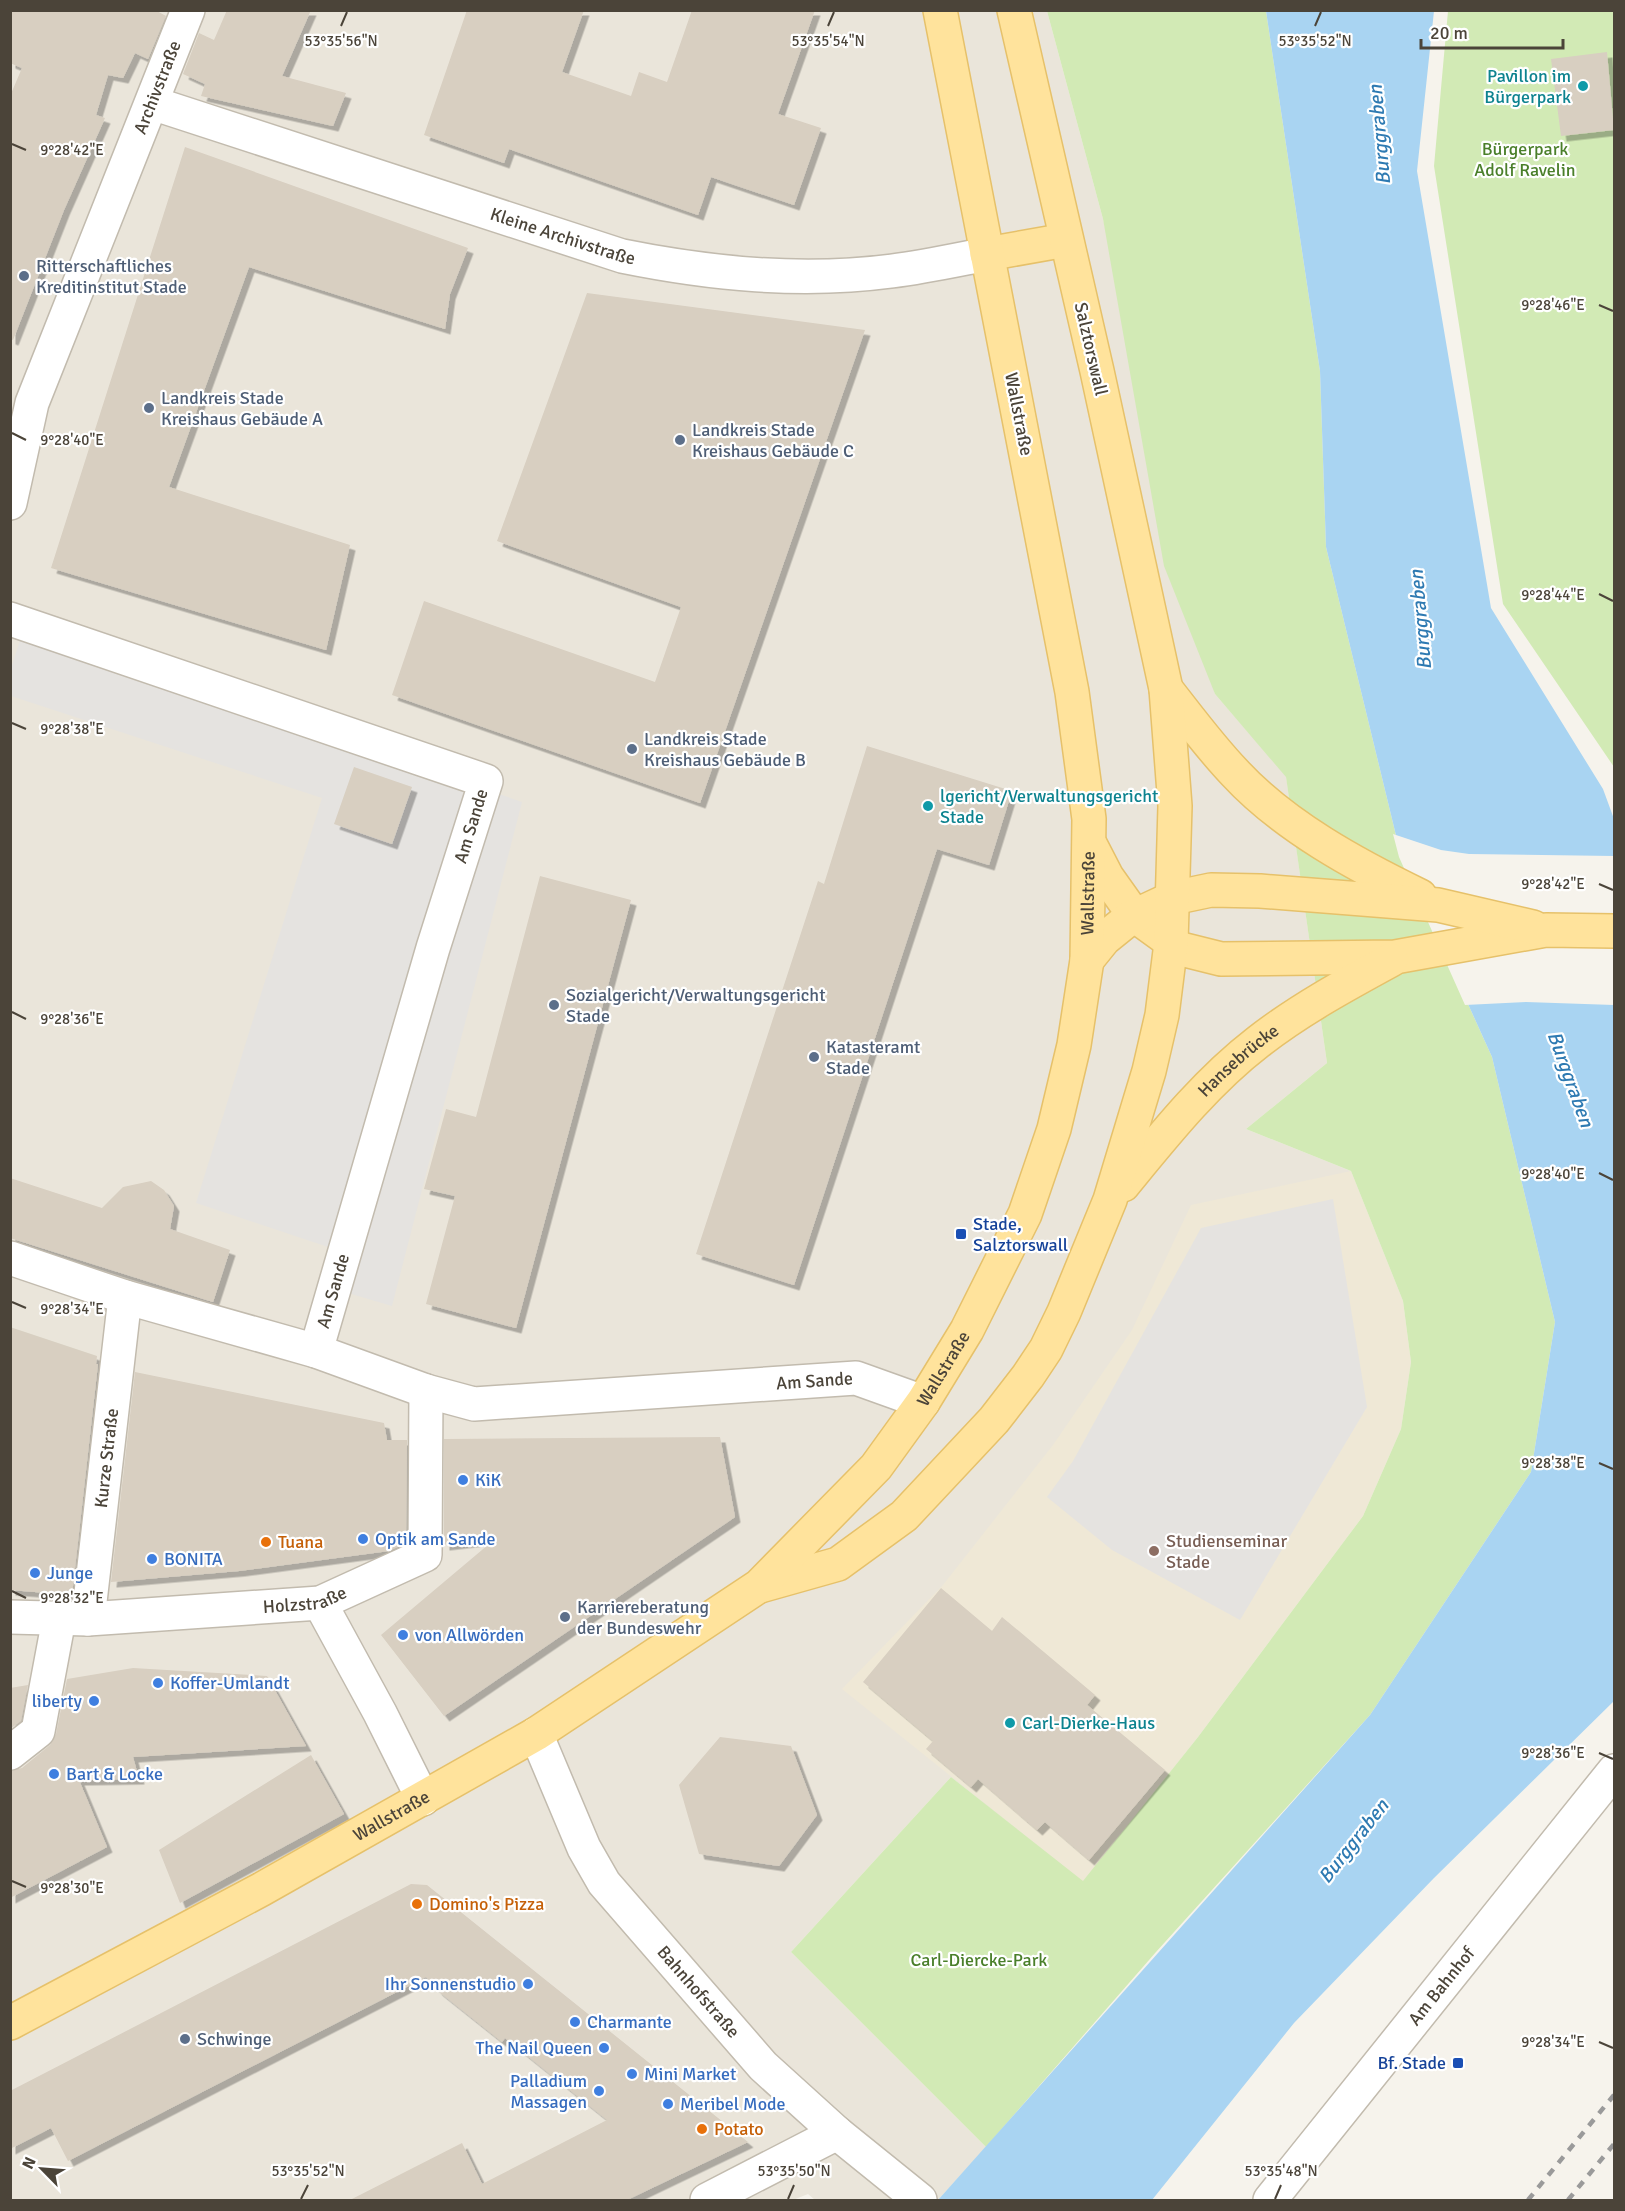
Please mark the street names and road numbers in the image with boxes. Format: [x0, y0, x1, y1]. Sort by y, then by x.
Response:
street label: Archivstraße [129, 37, 186, 137]
street label: Kleine Archivstraße [487, 203, 637, 269]
street label: Salztorswall [1070, 300, 1112, 398]
street label: Wallstraße [1000, 371, 1038, 457]
street label: Am Sande [449, 786, 493, 866]
street label: Wallstraße [1076, 851, 1100, 936]
street label: Hansebrücke [1193, 1019, 1283, 1102]
street label: Am Sande [312, 1251, 354, 1331]
street label: Wallstraße [912, 1327, 975, 1410]
street label: Am Sande [775, 1367, 854, 1394]
street label: Kurze Straße [90, 1407, 123, 1509]
street label: Holzstraße [262, 1581, 350, 1618]
street label: Wallstraße [349, 1786, 433, 1846]
street label: Bahnhofstraße [652, 1941, 744, 2042]
street label: Am Bahnhof [1403, 1942, 1480, 2030]

